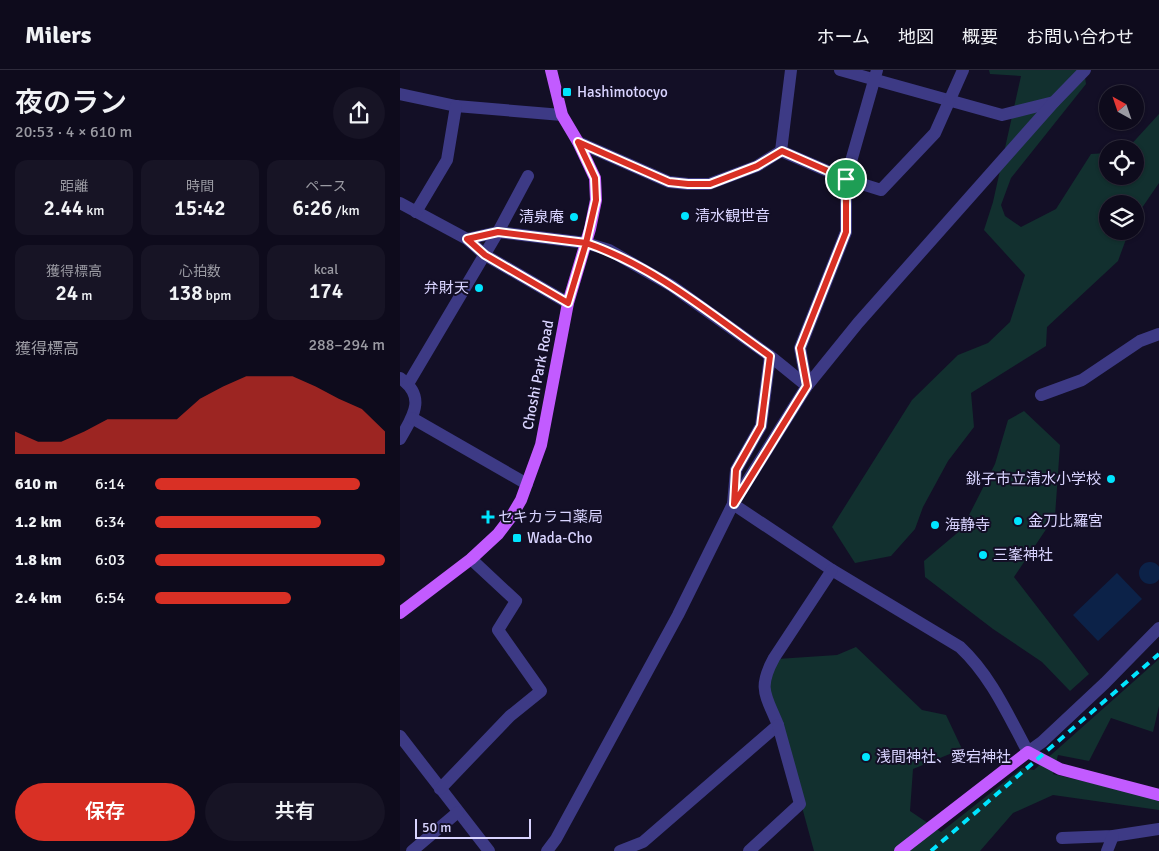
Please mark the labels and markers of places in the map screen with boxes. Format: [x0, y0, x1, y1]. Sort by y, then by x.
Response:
place label: Hashimotocyo [577, 83, 668, 101]
marker: Hashimotocyo [561, 86, 573, 98]
pin [825, 158, 867, 200]
place label: 清水観世音 [695, 207, 770, 225]
place label: 清泉庵 [519, 208, 564, 226]
marker: 清水観世音 [679, 210, 691, 222]
marker: 清泉庵 [568, 211, 580, 223]
place label: 弁財天 [424, 279, 469, 297]
marker: 弁財天 [473, 282, 485, 294]
place label: 銚子市立清水小学校 [966, 470, 1101, 488]
marker: 銚子市立清水小学校 [1105, 473, 1117, 485]
place label: セキカラコ薬局 [498, 508, 603, 526]
marker: セキカラコ薬局 [482, 511, 494, 523]
place label: 金刀比羅宮 [1028, 512, 1103, 530]
marker: 金刀比羅宮 [1012, 515, 1024, 527]
place label: 海静寺 [945, 516, 990, 534]
marker: 海静寺 [929, 519, 941, 531]
place label: Wada-Cho [527, 529, 593, 547]
marker: Wada-Cho [511, 532, 523, 544]
place label: 三峯神社 [993, 546, 1053, 564]
marker: 三峯神社 [977, 549, 989, 561]
place label: 浅間神社、愛宕神社 [876, 748, 1011, 766]
marker: 浅間神社、愛宕神社 [860, 751, 872, 763]

